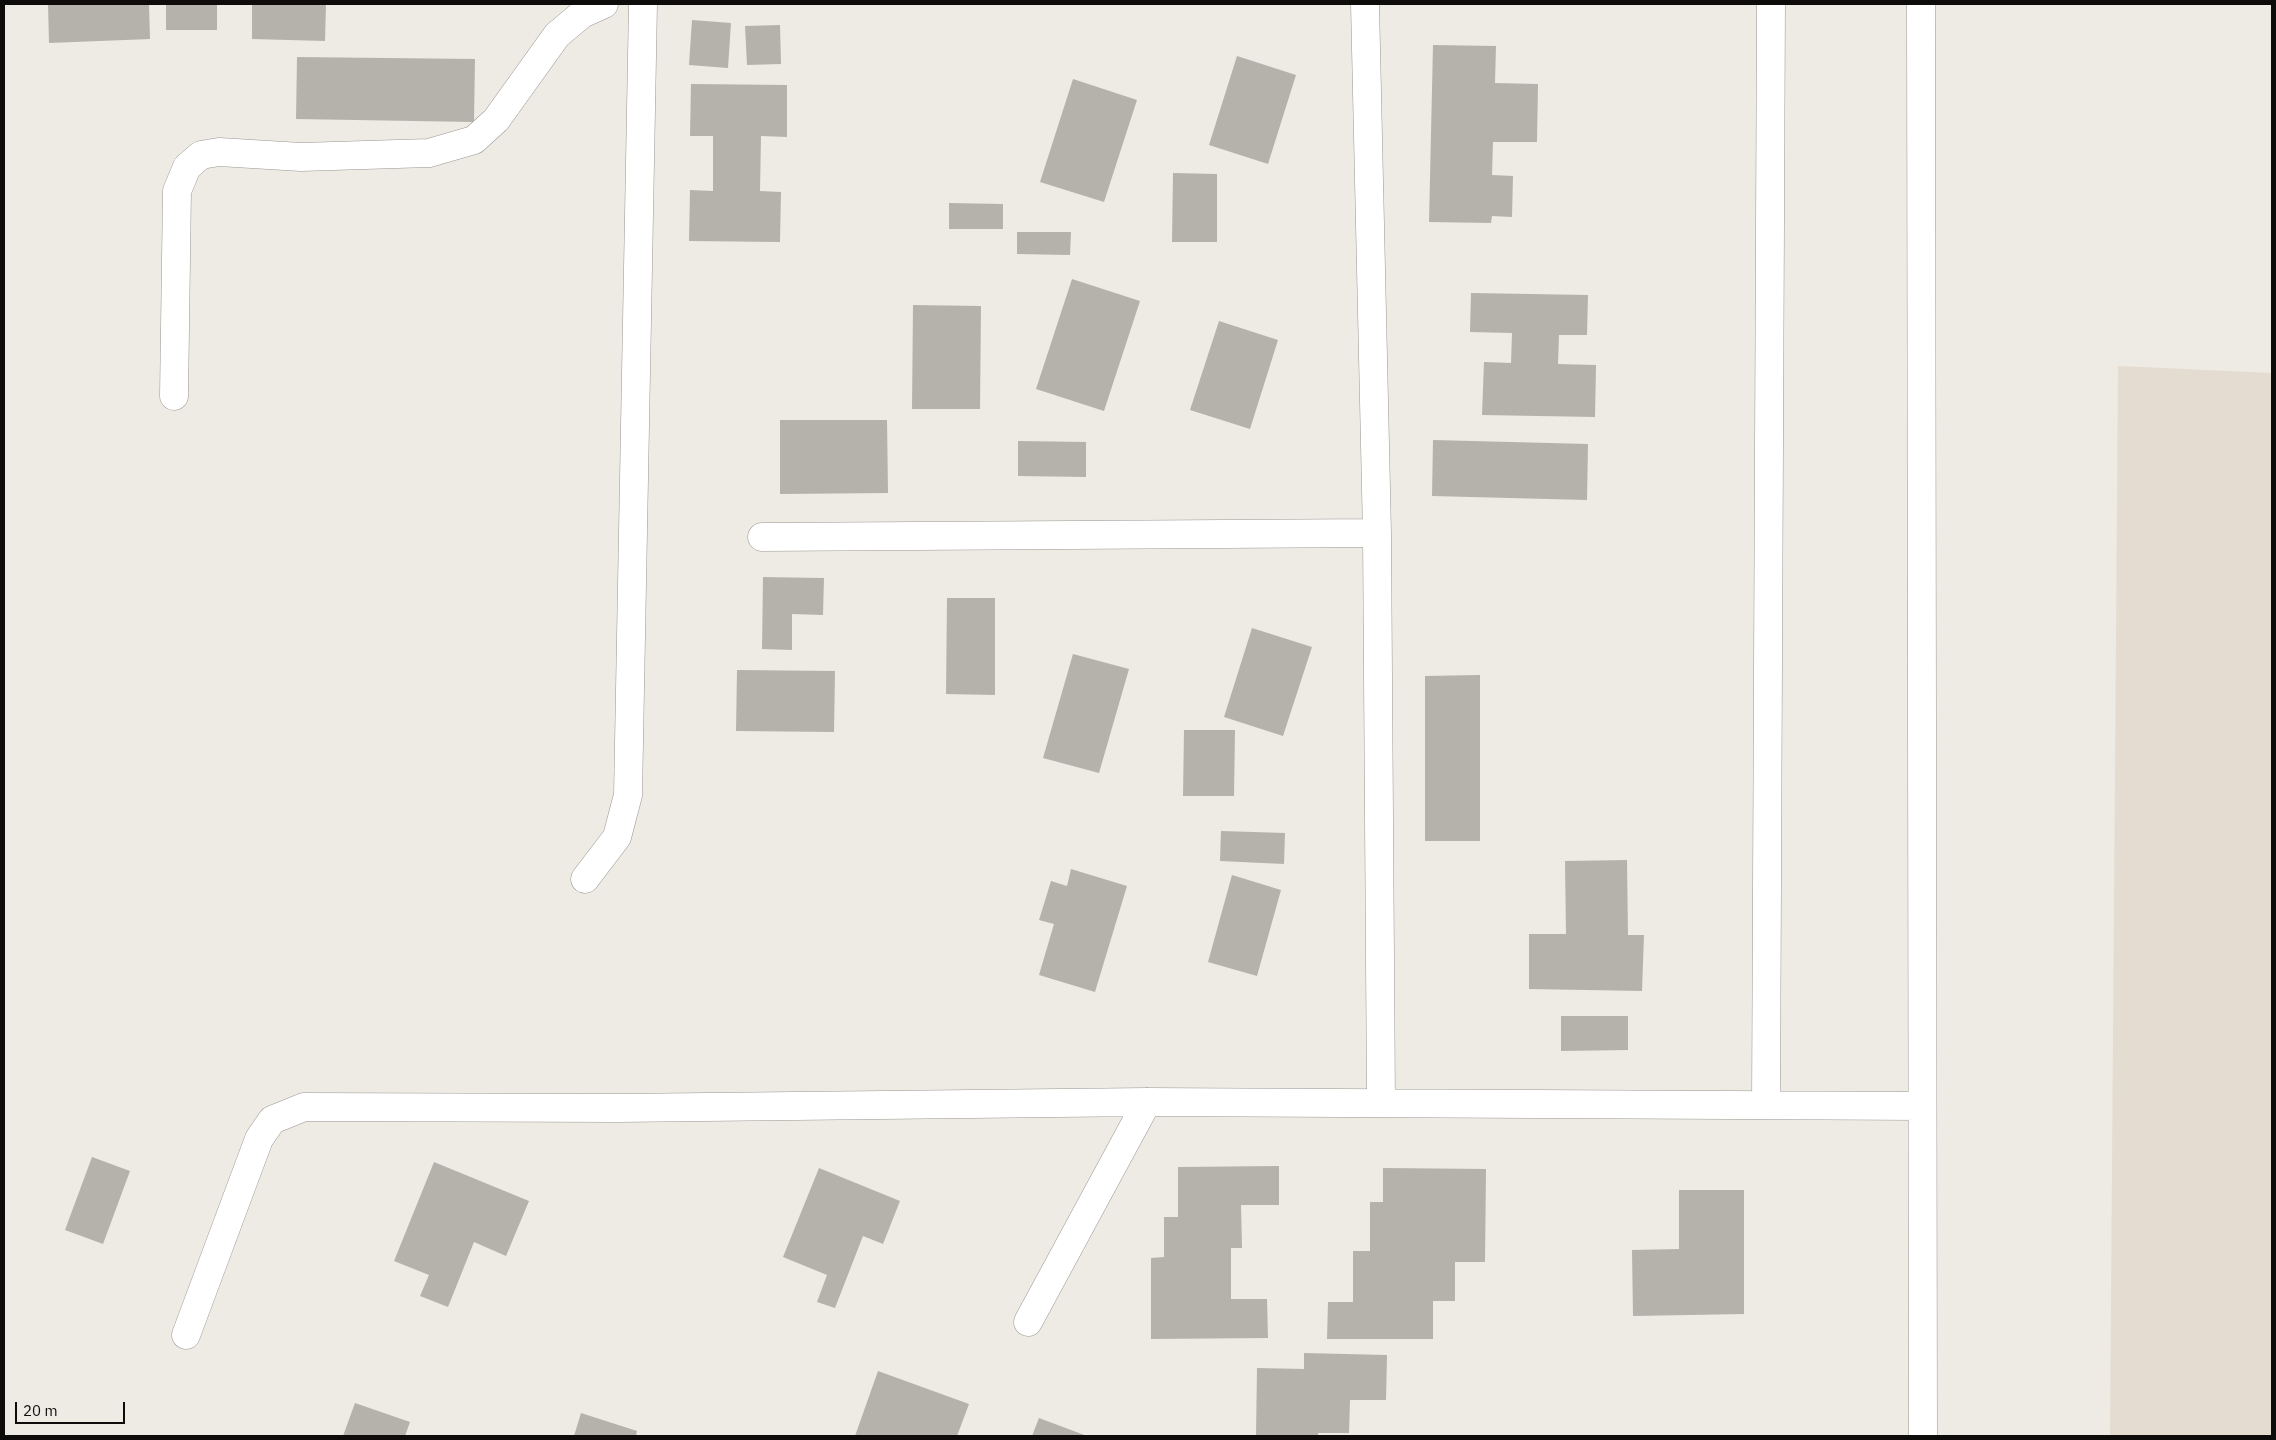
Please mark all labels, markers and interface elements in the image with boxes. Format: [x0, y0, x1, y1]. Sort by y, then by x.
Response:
scale bar [18, 1392, 128, 1424]
text: 20 m [23, 1401, 58, 1420]

